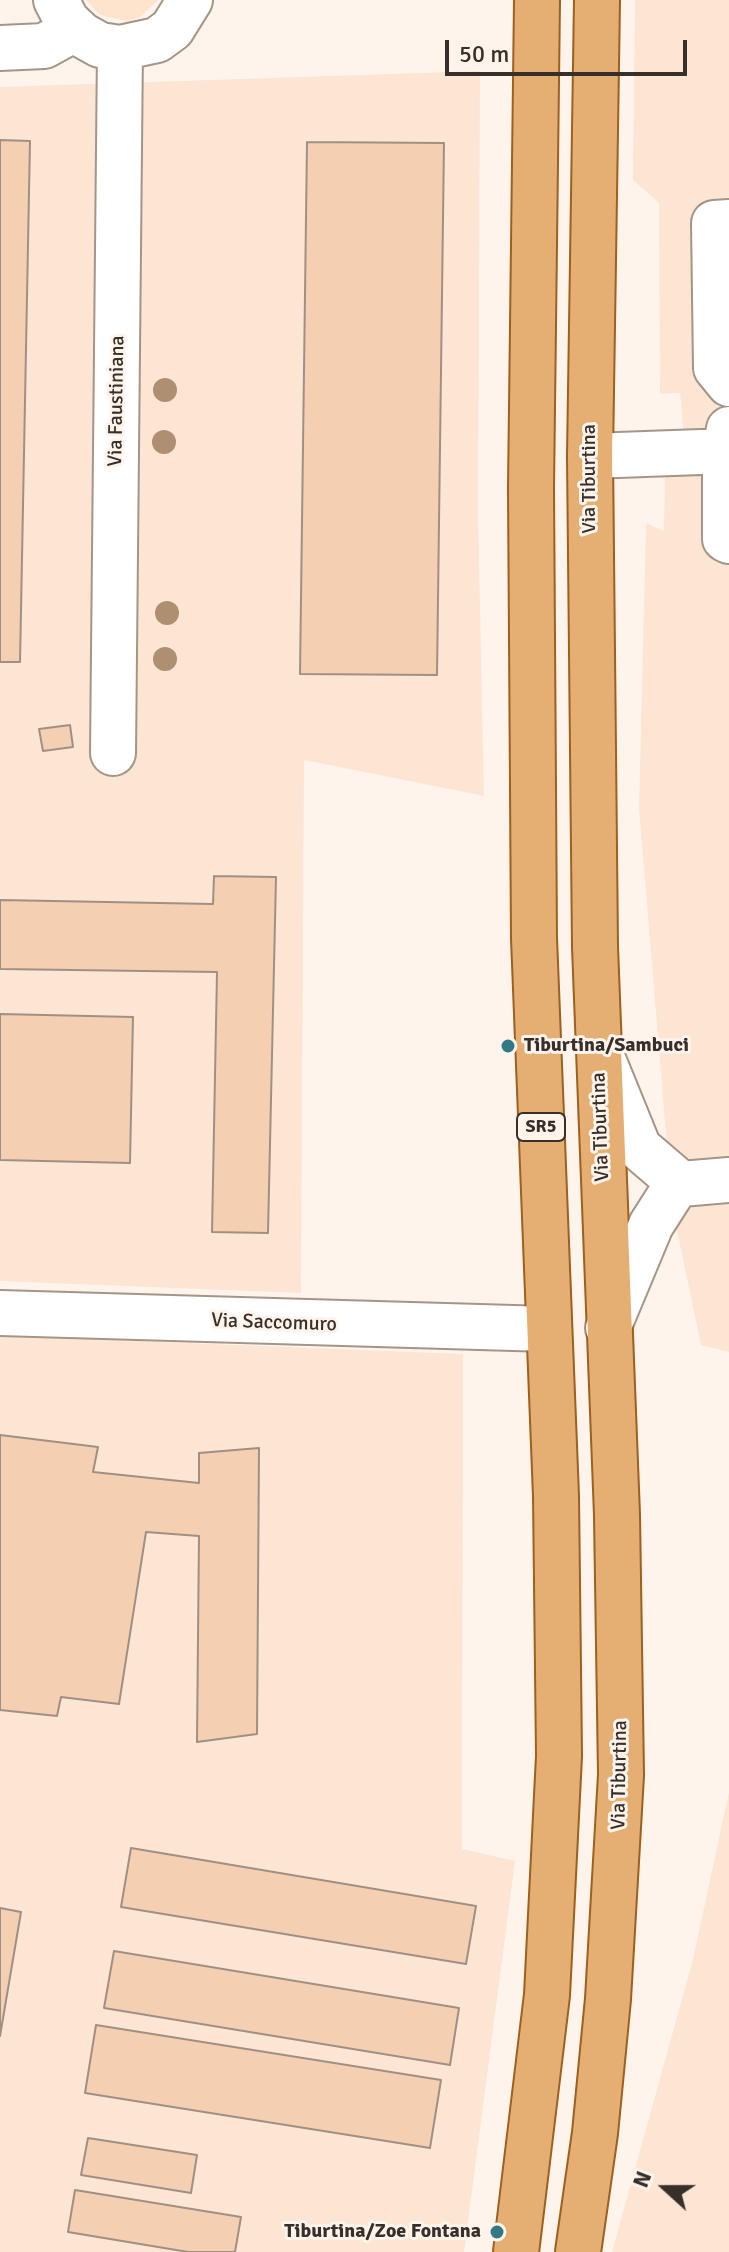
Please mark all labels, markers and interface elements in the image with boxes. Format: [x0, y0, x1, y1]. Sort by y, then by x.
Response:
scale bar [449, 24, 691, 74]
text: 50 m [459, 39, 509, 69]
street label: Via Faustiniana [104, 335, 130, 467]
street label: Via Tiburtina [578, 424, 602, 534]
place label: Tiburtina/Sambuci [524, 1034, 689, 1058]
marker: Tiburtina/Sambuci [499, 1037, 517, 1055]
street label: Via Tiburtina [587, 1072, 615, 1182]
road number: SR5 [517, 1113, 565, 1141]
street label: Via Saccomuro [211, 1309, 337, 1337]
street label: Via Tiburtina [607, 1720, 633, 1830]
north arrow [625, 2148, 705, 2228]
text: N [627, 2167, 657, 2191]
place label: Tiburtina/Zoe Fontana [284, 2220, 481, 2244]
marker: Tiburtina/Zoe Fontana [488, 2223, 506, 2241]

